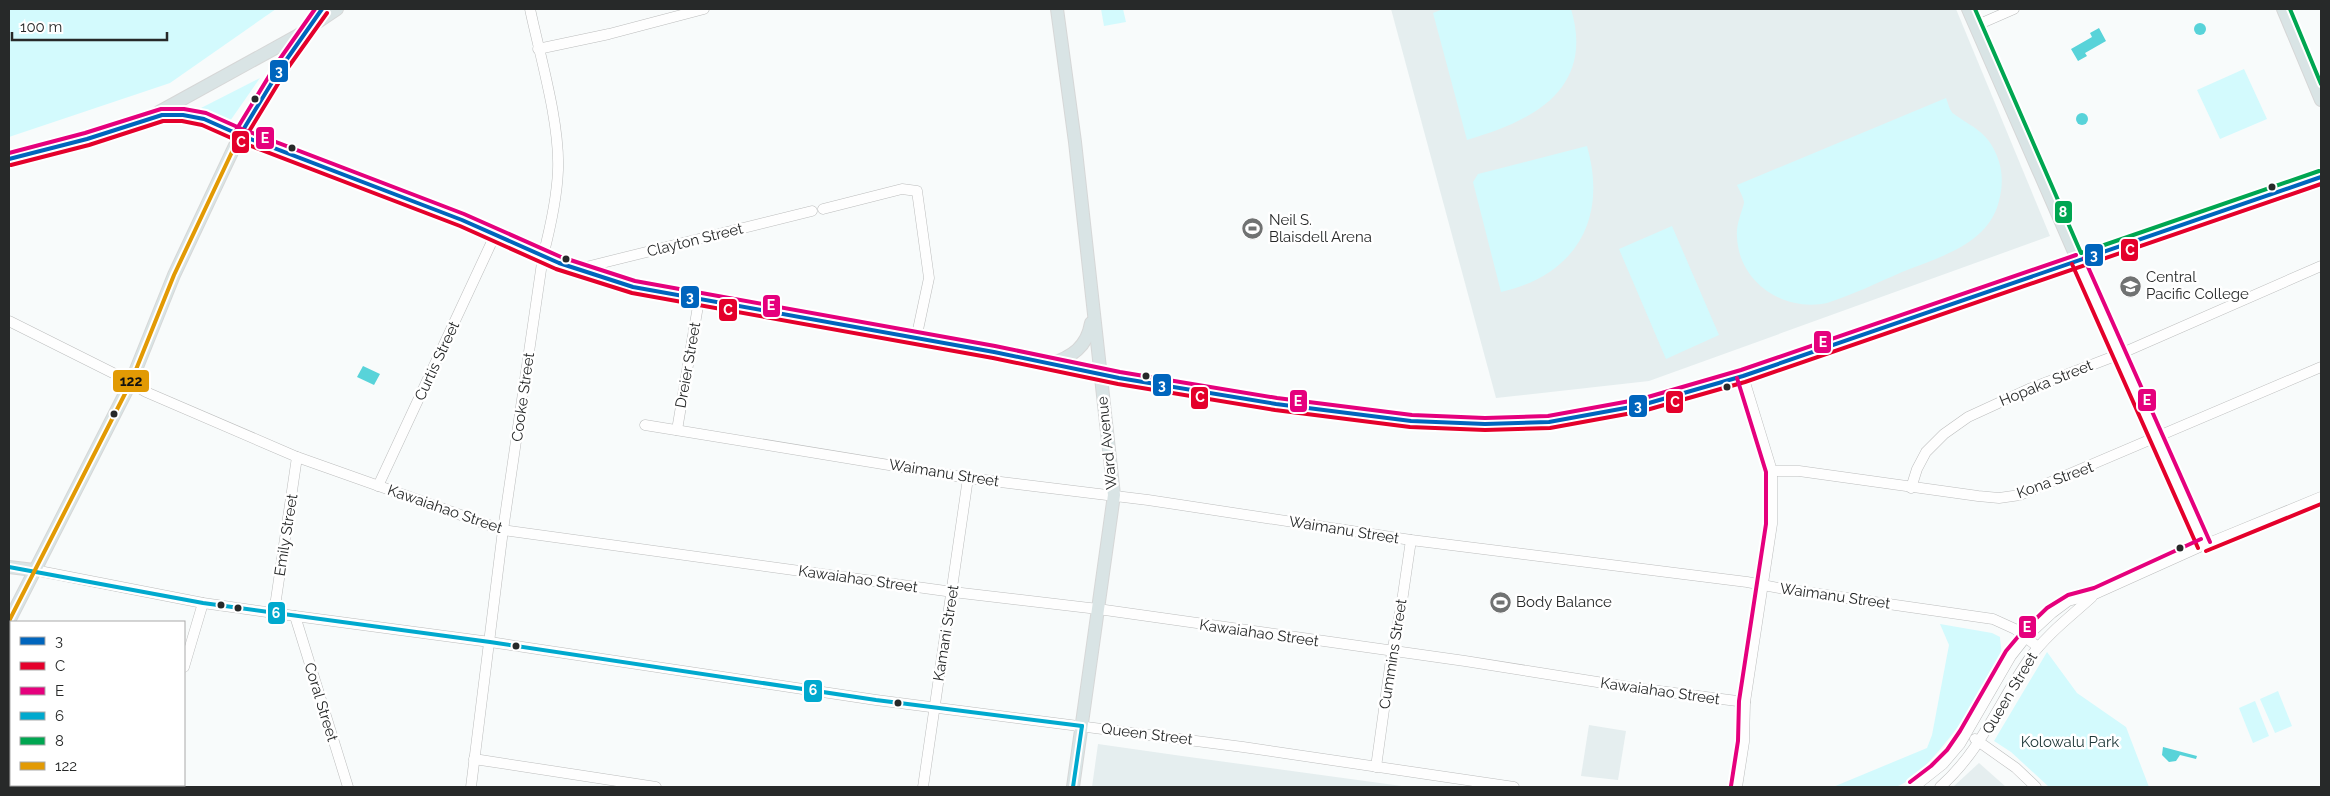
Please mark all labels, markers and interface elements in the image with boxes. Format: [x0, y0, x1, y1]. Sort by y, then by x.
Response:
scale bar [12, 10, 168, 42]
text: 100 m [20, 18, 62, 36]
line badge: 3 [269, 59, 289, 83]
text: 3 [275, 63, 283, 79]
unlabelled marker [250, 94, 260, 104]
line badge: E [255, 126, 275, 150]
line badge: C [231, 130, 250, 154]
text: E [261, 130, 269, 146]
text: C [236, 134, 246, 150]
unlabelled marker [287, 143, 297, 153]
unlabelled marker [2267, 182, 2277, 192]
line badge: 8 [2054, 200, 2073, 224]
text: 8 [2059, 204, 2067, 220]
place label: Neil S. Blaisdell Arena [1269, 211, 1372, 246]
sports icon: Neil S. Blaisdell Arena [1241, 217, 1265, 241]
street label: Clayton Street [645, 219, 745, 261]
line badge: C [2120, 238, 2139, 262]
text: C [2125, 242, 2135, 258]
line badge: 3 [2084, 243, 2104, 267]
text: 3 [2090, 247, 2098, 263]
unlabelled marker [561, 254, 571, 264]
place label: Central Pacific College [2146, 268, 2249, 303]
school or university icon: Central Pacific College [2118, 274, 2142, 298]
line badge: 3 [680, 285, 700, 309]
text: 3 [686, 289, 694, 305]
line badge: E [762, 294, 781, 318]
text: E [767, 297, 775, 313]
line badge: C [718, 298, 738, 322]
text: C [723, 302, 733, 318]
street label: Curtis Street [411, 318, 463, 404]
street label: Dreier Street [672, 321, 704, 409]
line badge: E [1813, 330, 1832, 354]
text: E [1819, 334, 1827, 350]
street label: Cooke Street [508, 351, 538, 443]
street label: Hopaka Street [1997, 356, 2095, 410]
line badge: 122 [112, 369, 150, 393]
unlabelled marker [1141, 371, 1151, 381]
text: 122 [120, 373, 142, 389]
line badge: 3 [1152, 373, 1172, 397]
text: 3 [1158, 377, 1166, 393]
unlabelled marker [1722, 382, 1732, 392]
line badge: C [1190, 386, 1209, 410]
line badge: E [2137, 388, 2157, 412]
text: C [1195, 389, 1205, 405]
line badge: E [1289, 389, 1308, 413]
line badge: C [1665, 390, 1684, 414]
text: E [2143, 392, 2151, 408]
text: E [1294, 393, 1302, 409]
line badge: 3 [1628, 394, 1648, 418]
text: C [1670, 394, 1680, 410]
street label: Ward Avenue [1093, 395, 1121, 490]
text: 3 [1634, 398, 1642, 414]
unlabelled marker [109, 409, 119, 419]
street label: Waimanu Street [888, 455, 1000, 491]
street label: Kona Street [2014, 458, 2096, 502]
street label: Kawaiahao Street [385, 481, 505, 537]
street label: Emily Street [271, 493, 301, 577]
street label: Waimanu Street [1288, 512, 1400, 548]
unlabelled marker [2175, 543, 2185, 553]
street label: Kawaiahao Street [797, 562, 919, 596]
street label: Waimanu Street [1779, 579, 1891, 613]
street label: Kamani Street [930, 584, 962, 682]
sports icon: Body Balance [1488, 590, 1512, 614]
place label: Body Balance [1516, 593, 1612, 611]
street label: Cummins Street [1375, 598, 1411, 710]
unlabelled marker [216, 600, 226, 610]
line badge: 6 [267, 601, 286, 625]
unlabelled marker [233, 603, 243, 613]
text: 6 [272, 605, 280, 621]
line badge: E [2018, 615, 2037, 639]
street label: Kawaiahao Street [1198, 616, 1320, 650]
text: E [2023, 619, 2031, 635]
legend [10, 621, 185, 786]
text: 3 [55, 632, 63, 650]
unlabelled marker [511, 641, 521, 651]
street label: Queen Street [1979, 649, 2041, 737]
text: C [55, 657, 65, 675]
street label: Coral Street [300, 660, 342, 744]
street label: Kawaiahao Street [1599, 674, 1721, 708]
line badge: 6 [803, 679, 823, 703]
text: E [55, 682, 64, 700]
text: 6 [809, 682, 817, 698]
unlabelled marker [893, 698, 903, 708]
text: 6 [55, 707, 64, 725]
street label: Queen Street [1100, 719, 1194, 749]
text: 8 [55, 732, 64, 750]
park label: Kolowalu Park [2021, 733, 2119, 751]
text: 122 [55, 757, 77, 775]

